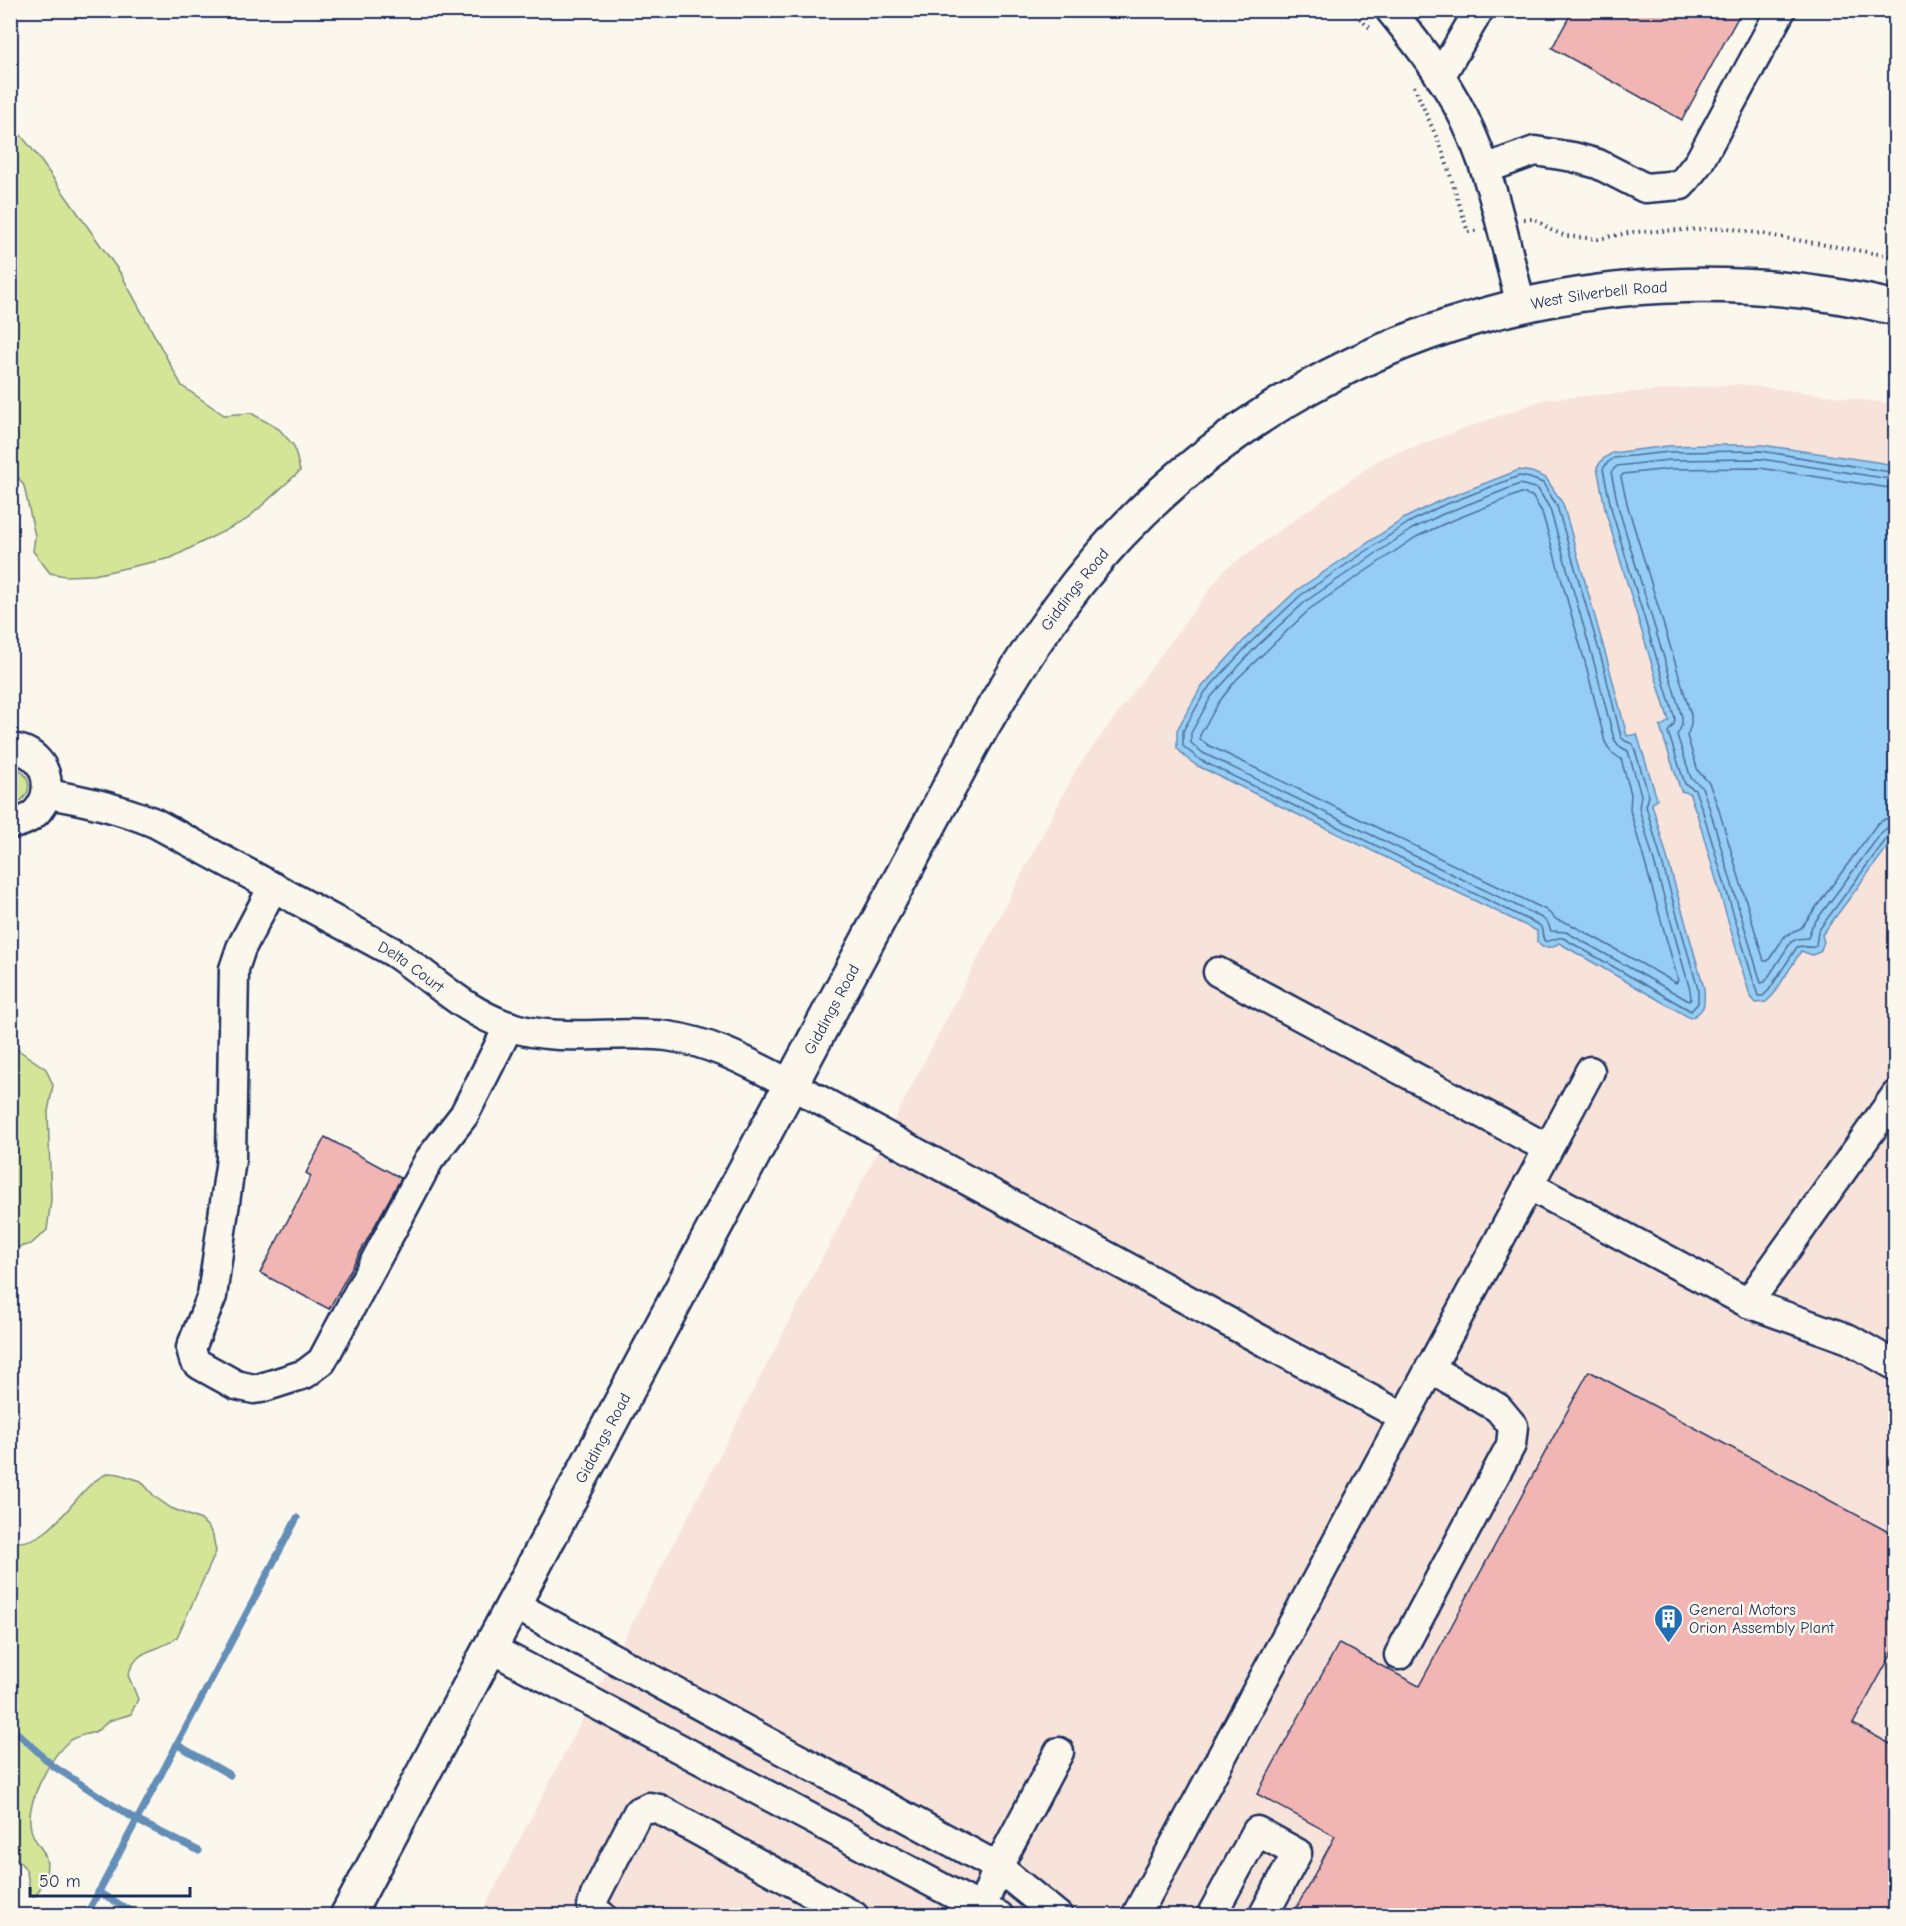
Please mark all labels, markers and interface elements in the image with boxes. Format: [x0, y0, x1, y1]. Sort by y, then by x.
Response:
street label: West Silverbell Road [1529, 278, 1668, 313]
street label: Giddings Road [1037, 545, 1113, 634]
street label: Delta Court [375, 938, 448, 997]
street label: Giddings Road [800, 961, 863, 1058]
street label: Giddings Road [572, 1390, 634, 1487]
place label: General Motors Orion Assembly Plant [1689, 1601, 1835, 1637]
building icon: General Motors Orion Assembly Plant [1652, 1602, 1684, 1644]
scale bar [30, 1860, 190, 1898]
text: 50 m [39, 1871, 81, 1892]

